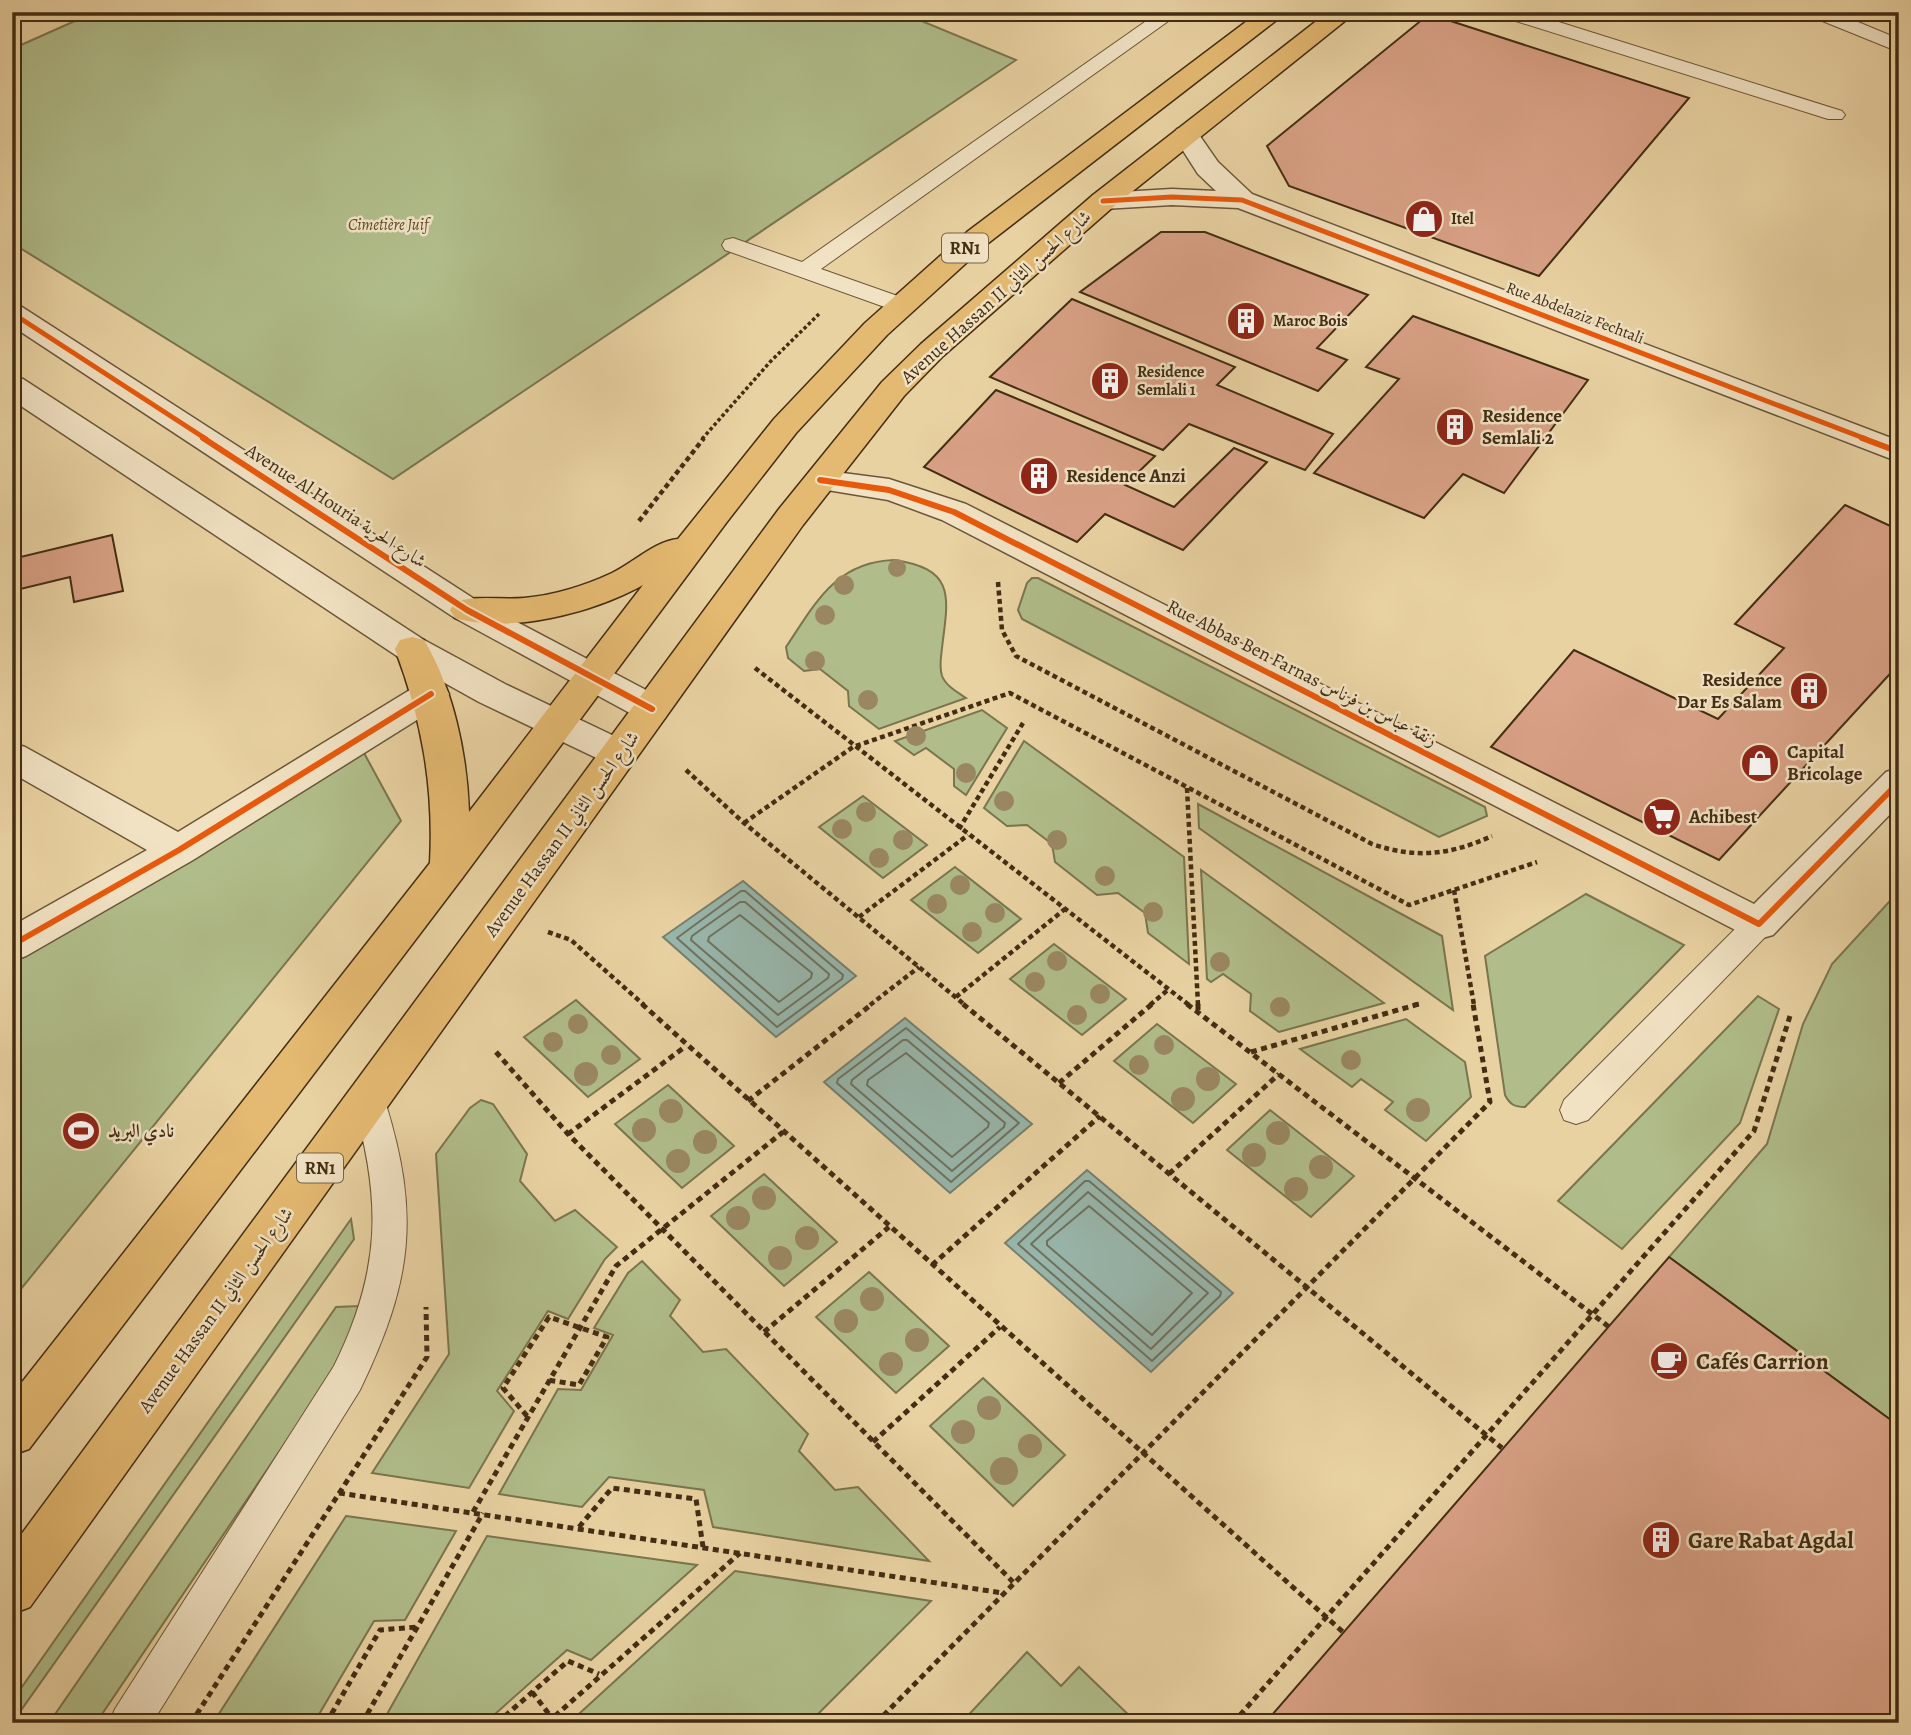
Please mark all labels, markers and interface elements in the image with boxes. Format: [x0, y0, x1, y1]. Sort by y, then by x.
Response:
shop icon: Itel [1403, 198, 1445, 240]
street label: Avenue Hassan II شارع الحسن الثاني [894, 204, 1098, 392]
place label: Itel [1451, 208, 1474, 230]
park label: Cimetière Juif [348, 214, 432, 236]
road number: RN1 [942, 234, 988, 262]
street label: Rue Abdelaziz Fechtali [1503, 277, 1647, 349]
building icon: Maroc Bois [1225, 300, 1267, 342]
place label: Maroc Bois [1273, 310, 1348, 332]
building icon: Residence Semlali 1 [1089, 360, 1131, 402]
place label: Residence Semlali 1 [1137, 361, 1204, 401]
place label: Residence Semlali 2 [1482, 403, 1562, 451]
building icon: Residence Semlali 2 [1434, 406, 1476, 448]
street label: Avenue Al Houria شارع الحرية [239, 437, 432, 576]
building icon: Residence Anzi [1018, 455, 1060, 497]
place label: Residence Anzi [1066, 463, 1186, 489]
street label: Rue Abbas Ben Farnas زنقة عباس بن فرناس [1162, 593, 1442, 753]
place label: Residence Dar Es Salam [1677, 667, 1782, 715]
building icon: Residence Dar Es Salam [1788, 670, 1830, 712]
street label: Avenue Hassan II شارع الحسن الثاني [478, 726, 647, 944]
place label: Capital Bricolage [1787, 739, 1863, 787]
shop icon: Capital Bricolage [1739, 742, 1781, 784]
supermarket icon: Achibest [1641, 796, 1683, 838]
place label: Achibest [1688, 804, 1758, 830]
sports icon: نادي البريد [60, 1110, 102, 1152]
place label: نادي البريد [108, 1118, 175, 1146]
road number: RN1 [297, 1154, 343, 1182]
street label: Avenue Hassan II شارع الحسن الثاني [132, 1202, 301, 1420]
cafe icon: Cafés Carrion [1648, 1340, 1690, 1382]
place label: Cafés Carrion [1696, 1346, 1829, 1377]
building icon: Gare Rabat Agdal [1640, 1519, 1682, 1561]
place label: Gare Rabat Agdal [1688, 1525, 1853, 1556]

